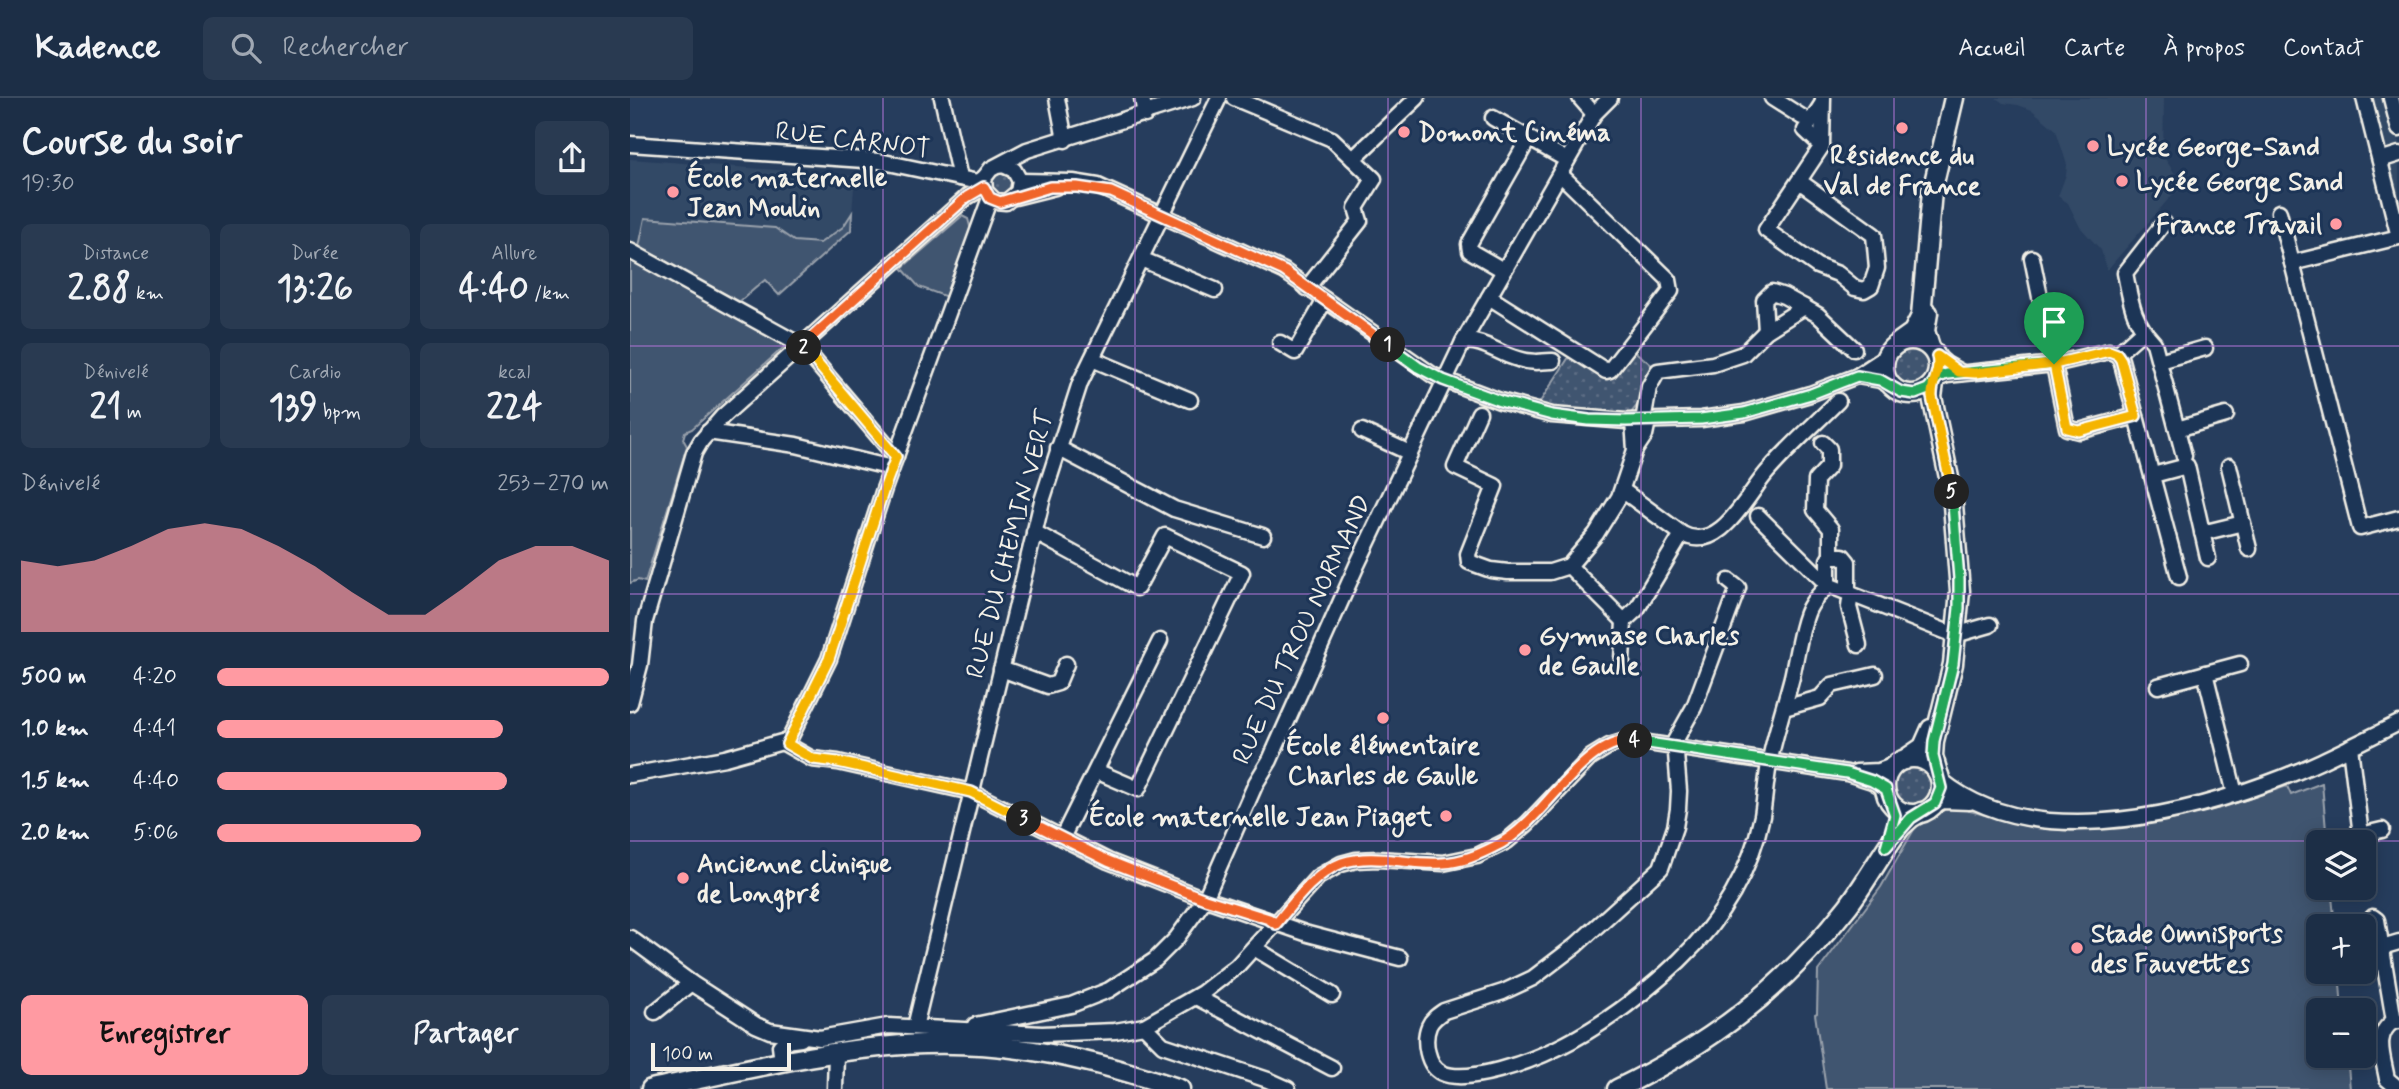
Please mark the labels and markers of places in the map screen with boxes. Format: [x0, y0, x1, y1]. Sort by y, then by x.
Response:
place label: Domont Cinéma [1418, 117, 1611, 151]
marker: Résidence du Val de France [1894, 120, 1910, 136]
marker: Domont Cinéma [1396, 124, 1412, 140]
place label: Lycée George-Sand [2107, 131, 2320, 168]
marker: Lycée George-Sand [2085, 138, 2101, 154]
place label: Résidence du Val de France [1824, 140, 1981, 204]
place label: École maternelle Jean Moulin [687, 160, 887, 226]
place label: Lycée George Sand [2136, 166, 2343, 203]
marker: Lycée George Sand [2114, 173, 2130, 189]
marker: École maternelle Jean Moulin [665, 184, 681, 200]
place label: France Travail [2156, 209, 2322, 243]
marker: France Travail [2328, 216, 2344, 232]
pin [2024, 292, 2084, 364]
pin: 1 [1370, 328, 1406, 362]
pin: 2 [786, 330, 822, 366]
pin: 5 [1934, 474, 1970, 510]
place label: Gymnase Charles de Gaulle [1539, 620, 1740, 684]
marker: Gymnase Charles de Gaulle [1517, 642, 1533, 658]
marker: École élémentaire Charles de Gaulle [1375, 710, 1391, 726]
pin: 4 [1618, 724, 1653, 758]
place label: École élémentaire Charles de Gaulle [1286, 728, 1480, 794]
place label: École maternelle Jean Piaget [1089, 799, 1433, 838]
pin: 3 [1006, 802, 1042, 836]
marker: École maternelle Jean Piaget [1438, 808, 1454, 824]
place label: Ancienne clinique de Longpré [697, 848, 891, 913]
marker: Ancienne clinique de Longpré [675, 870, 691, 886]
place label: Stade Omnisports des Fauvettes [2091, 918, 2283, 982]
marker: Stade Omnisports des Fauvettes [2069, 940, 2085, 956]

